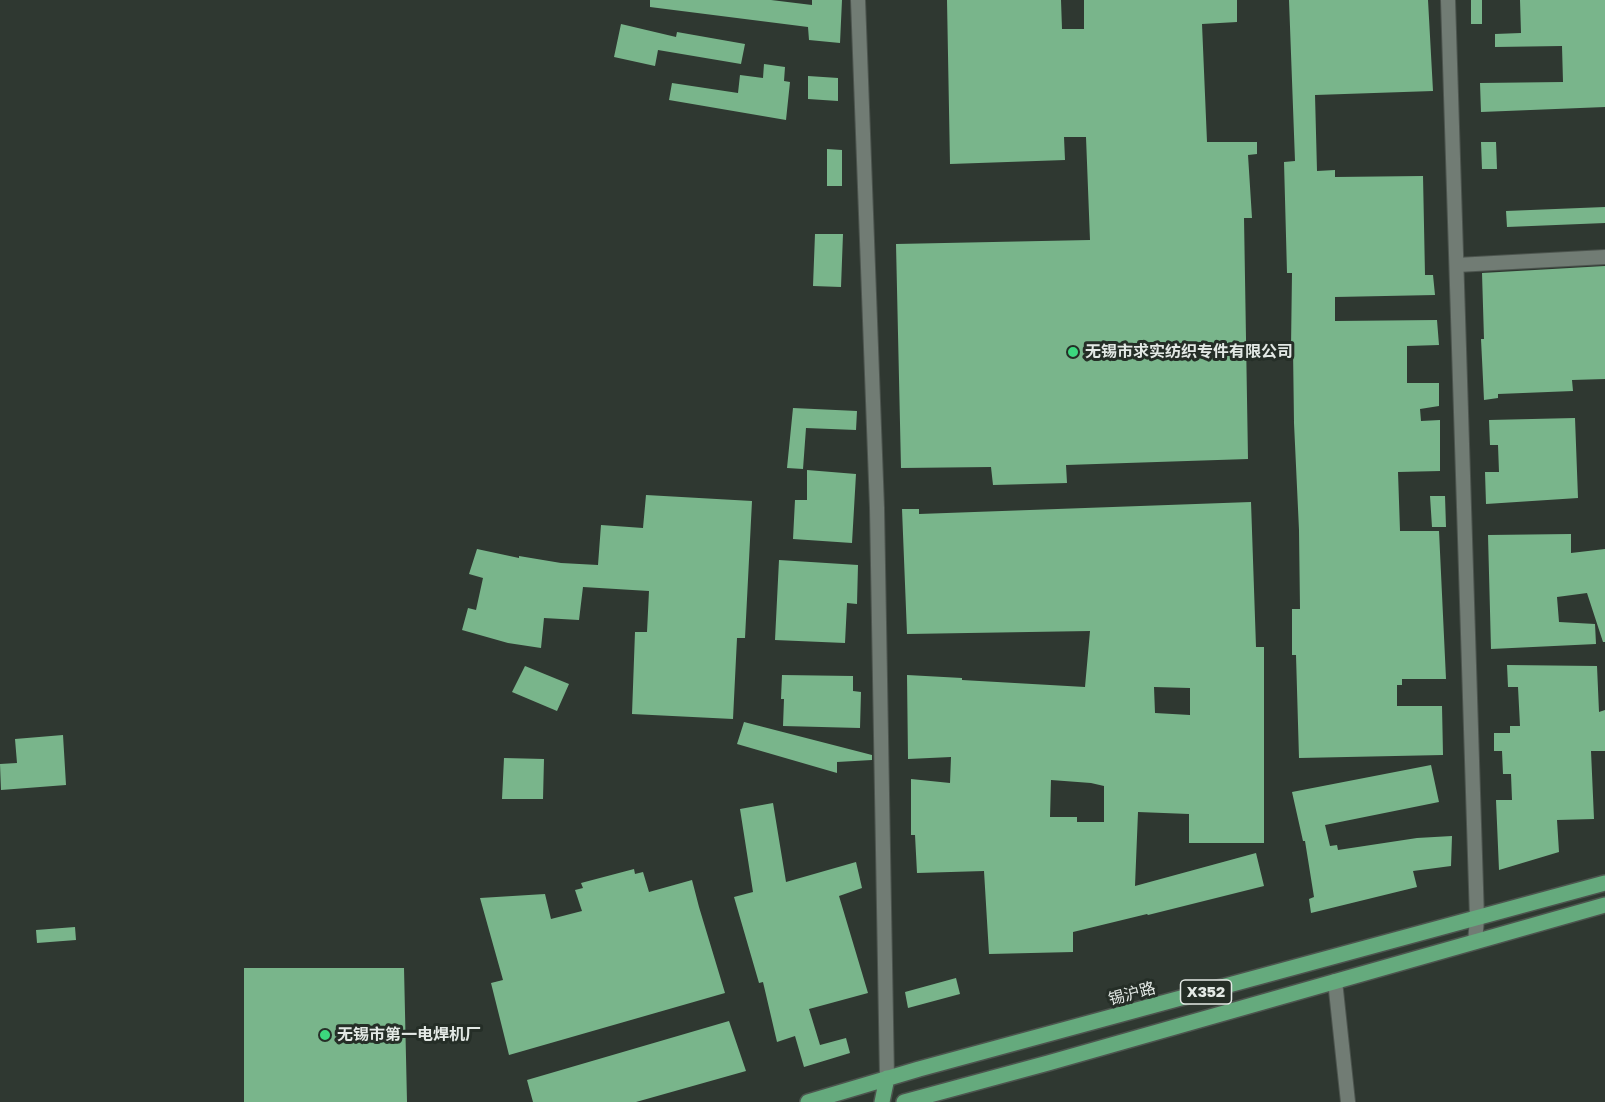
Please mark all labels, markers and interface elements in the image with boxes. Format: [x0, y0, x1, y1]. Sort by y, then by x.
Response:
place label: 无锡市求实纺织专件有限公司 [1085, 342, 1293, 362]
marker: 无锡市求实纺织专件有限公司 [1066, 345, 1080, 359]
street label: 锡沪路 [1106, 979, 1158, 1009]
road number: X352 [1180, 980, 1232, 1004]
place label: 无锡市第一电焊机厂 [337, 1025, 481, 1045]
marker: 无锡市第一电焊机厂 [318, 1028, 332, 1042]

